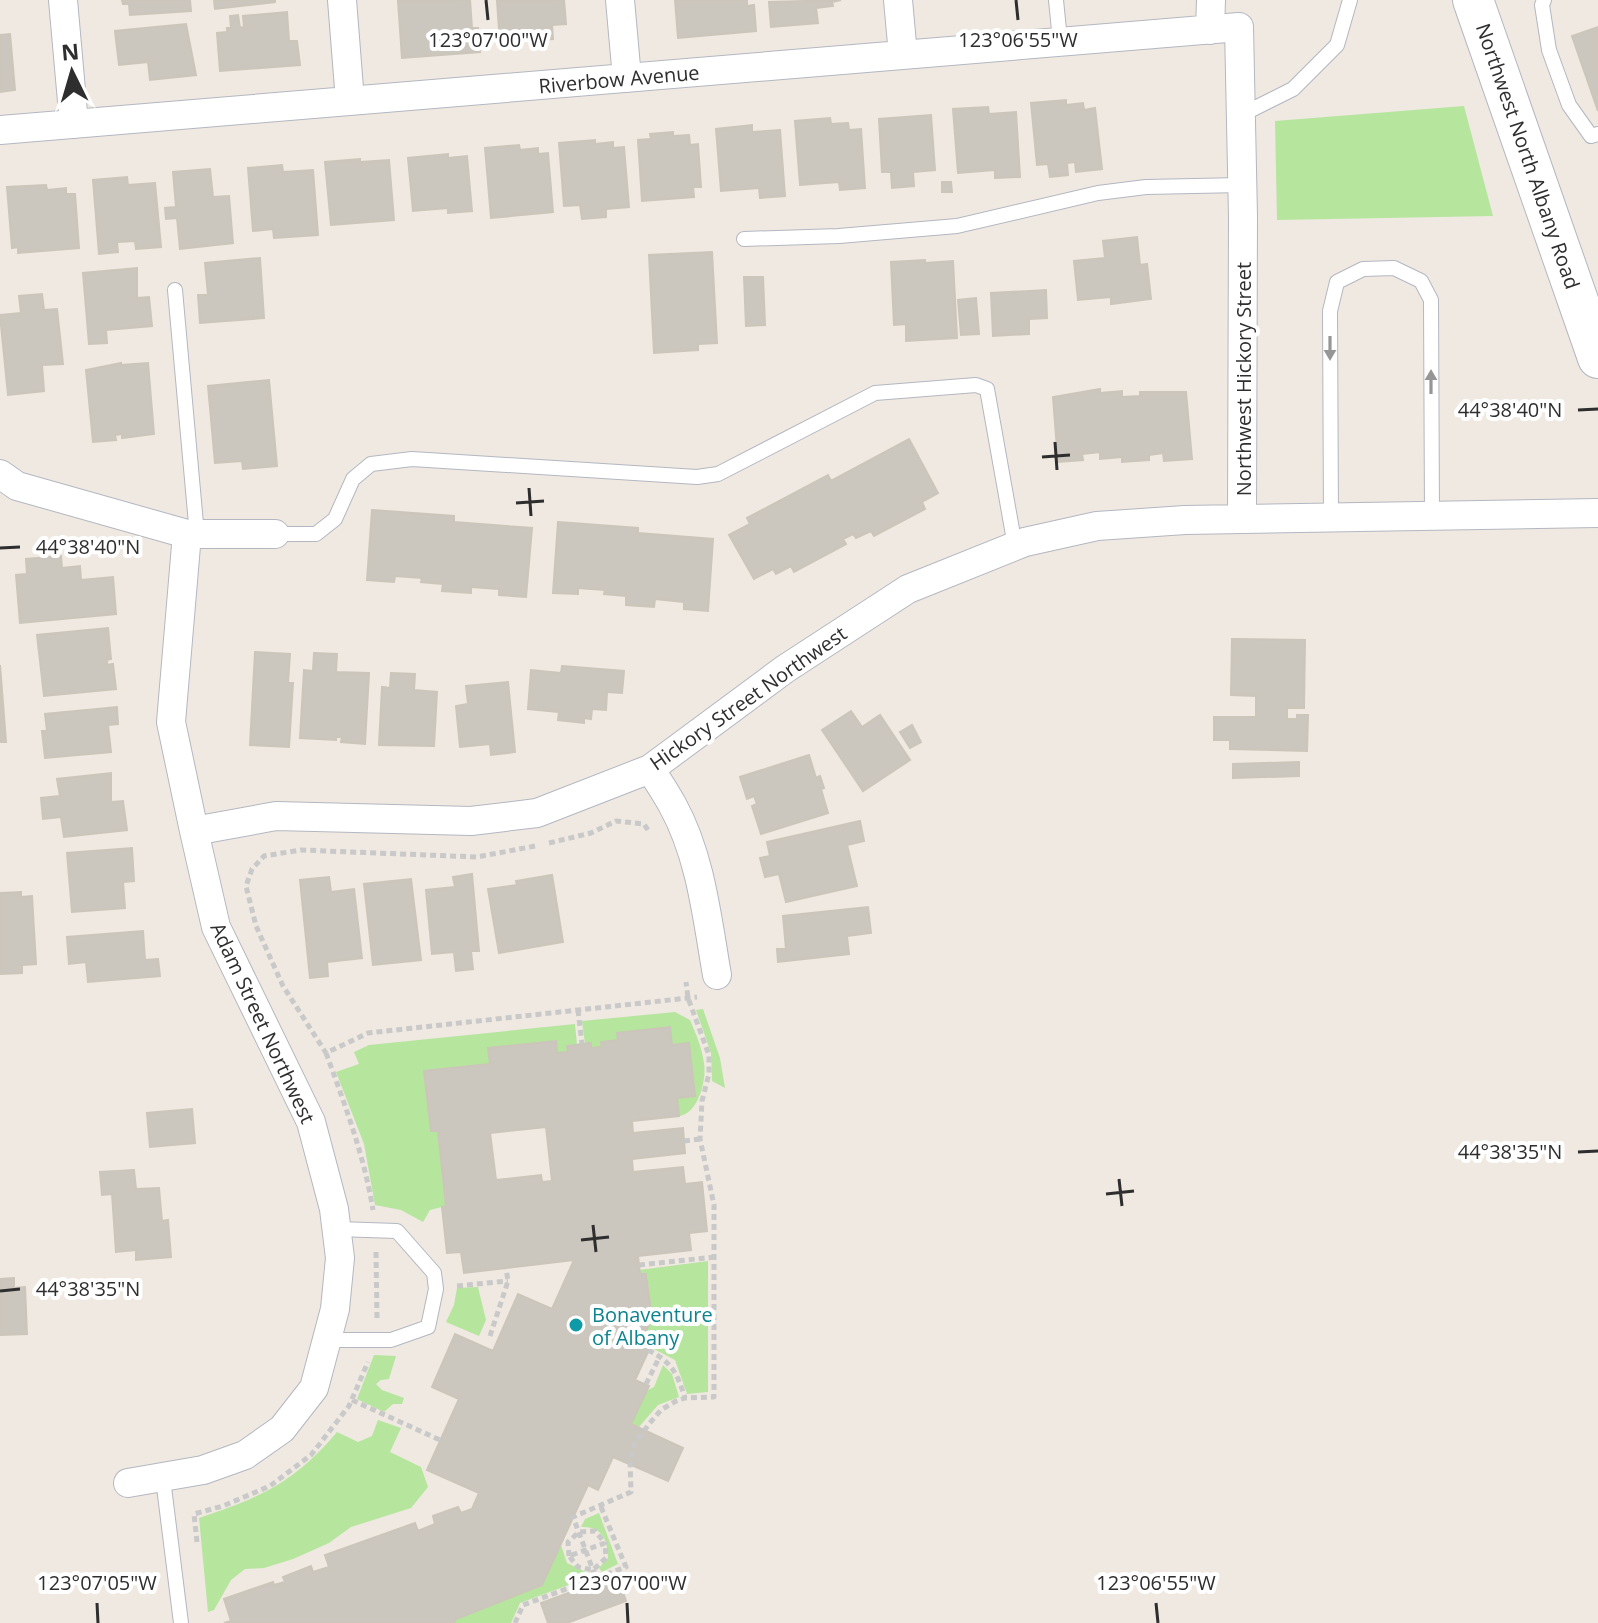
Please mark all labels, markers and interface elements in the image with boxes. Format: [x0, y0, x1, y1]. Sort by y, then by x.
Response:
street label: Northwest North Albany Road [1470, 20, 1586, 292]
text: 123°07'00"W [428, 26, 548, 53]
text: 123°06'55"W [958, 26, 1078, 53]
north arrow [32, 32, 112, 112]
text: N [60, 35, 80, 67]
street label: Riverbow Avenue [537, 59, 701, 99]
street label: Northwest Hickory Street [1230, 262, 1257, 496]
one-way arrow [1324, 336, 1336, 361]
one-way arrow [1425, 369, 1437, 394]
text: 44°38'40"N [1458, 396, 1562, 423]
text: 44°38'40"N [36, 533, 140, 560]
street label: Hickory Street Northwest [644, 620, 852, 776]
street label: Adam Street Northwest [205, 918, 321, 1128]
text: 44°38'35"N [1458, 1138, 1562, 1165]
text: 44°38'35"N [36, 1275, 140, 1302]
place label: Bonaventure of Albany [592, 1301, 713, 1351]
marker: Bonaventure of Albany [567, 1316, 585, 1334]
text: 123°07'05"W [37, 1569, 157, 1596]
text: 123°07'00"W [567, 1569, 687, 1596]
text: 123°06'55"W [1096, 1569, 1216, 1596]

